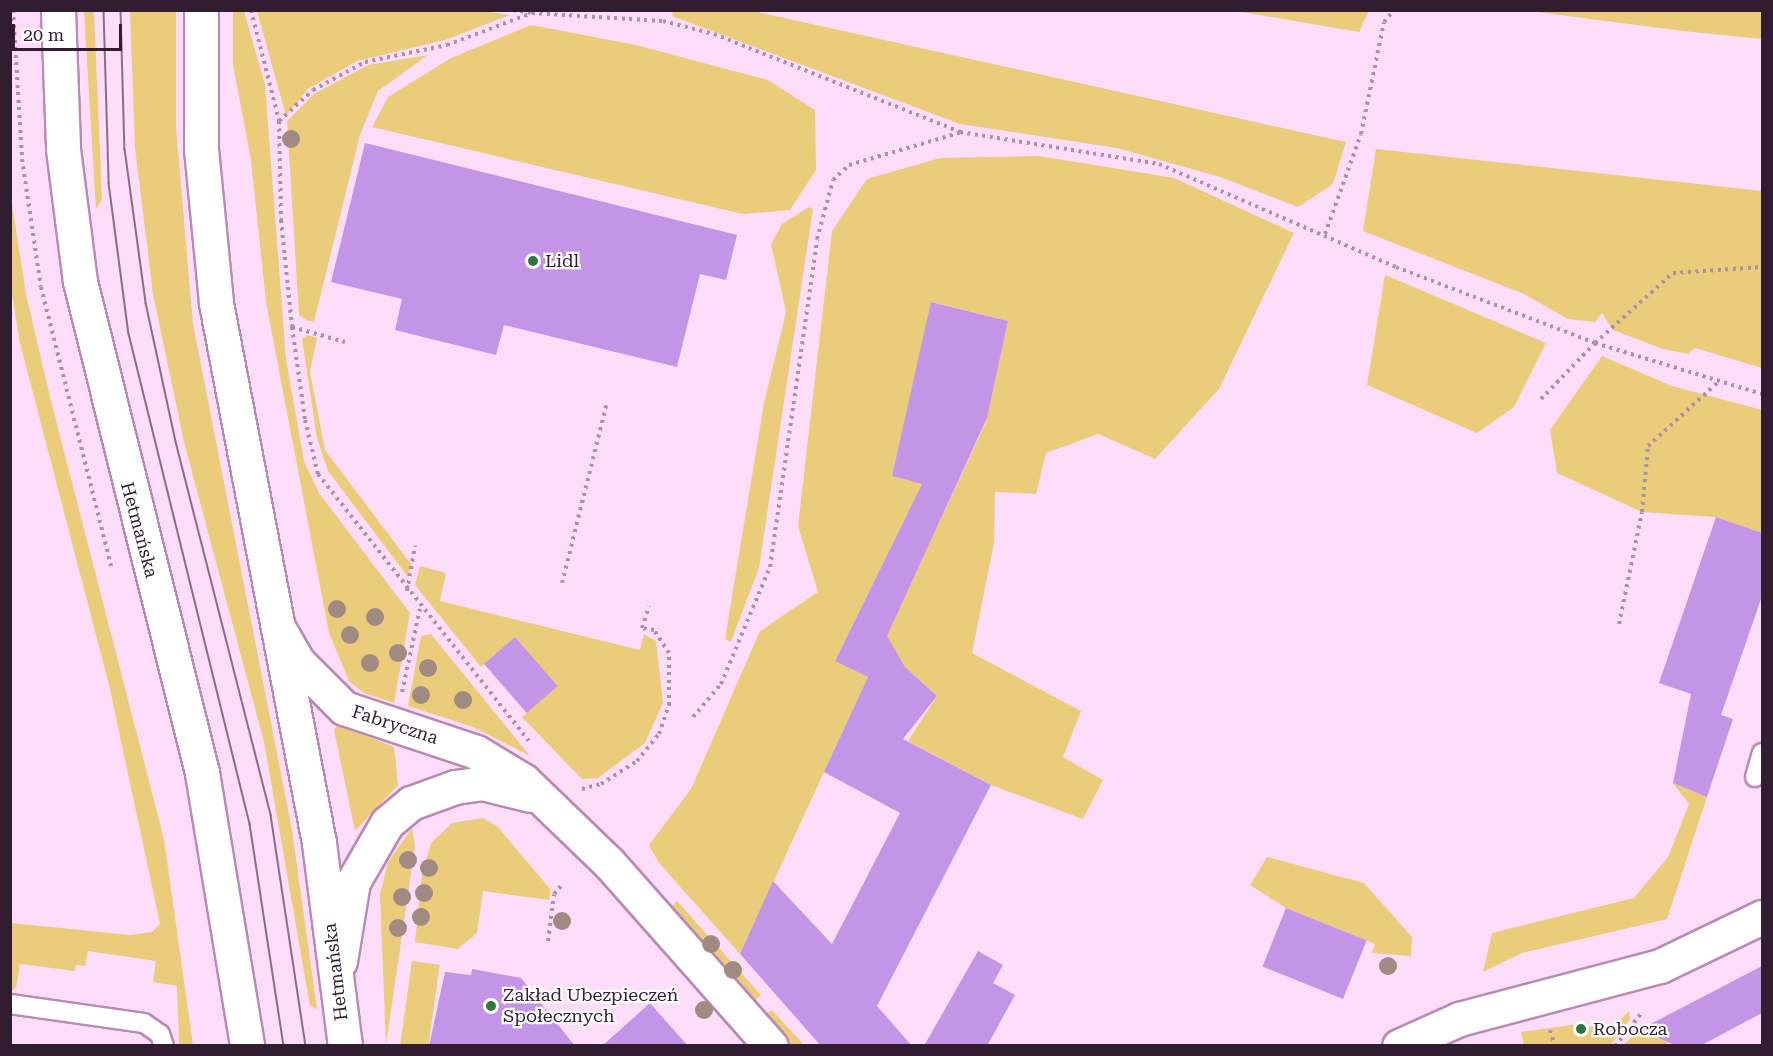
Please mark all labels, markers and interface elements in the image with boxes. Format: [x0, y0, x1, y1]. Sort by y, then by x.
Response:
scale bar [15, 12, 124, 50]
text: 20 m [23, 24, 64, 45]
place label: Lidl [545, 250, 579, 272]
marker: Lidl [526, 254, 540, 268]
street label: Hetmańska [116, 480, 162, 580]
street label: Fabryczna [349, 701, 441, 749]
street label: Hetmańska [319, 922, 353, 1022]
place label: Zakład Ubezpieczeń Społecznych [503, 985, 678, 1028]
marker: Zakład Ubezpieczeń Społecznych [484, 999, 498, 1013]
place label: Robocza [1593, 1018, 1667, 1040]
marker: Robocza [1574, 1022, 1588, 1036]

